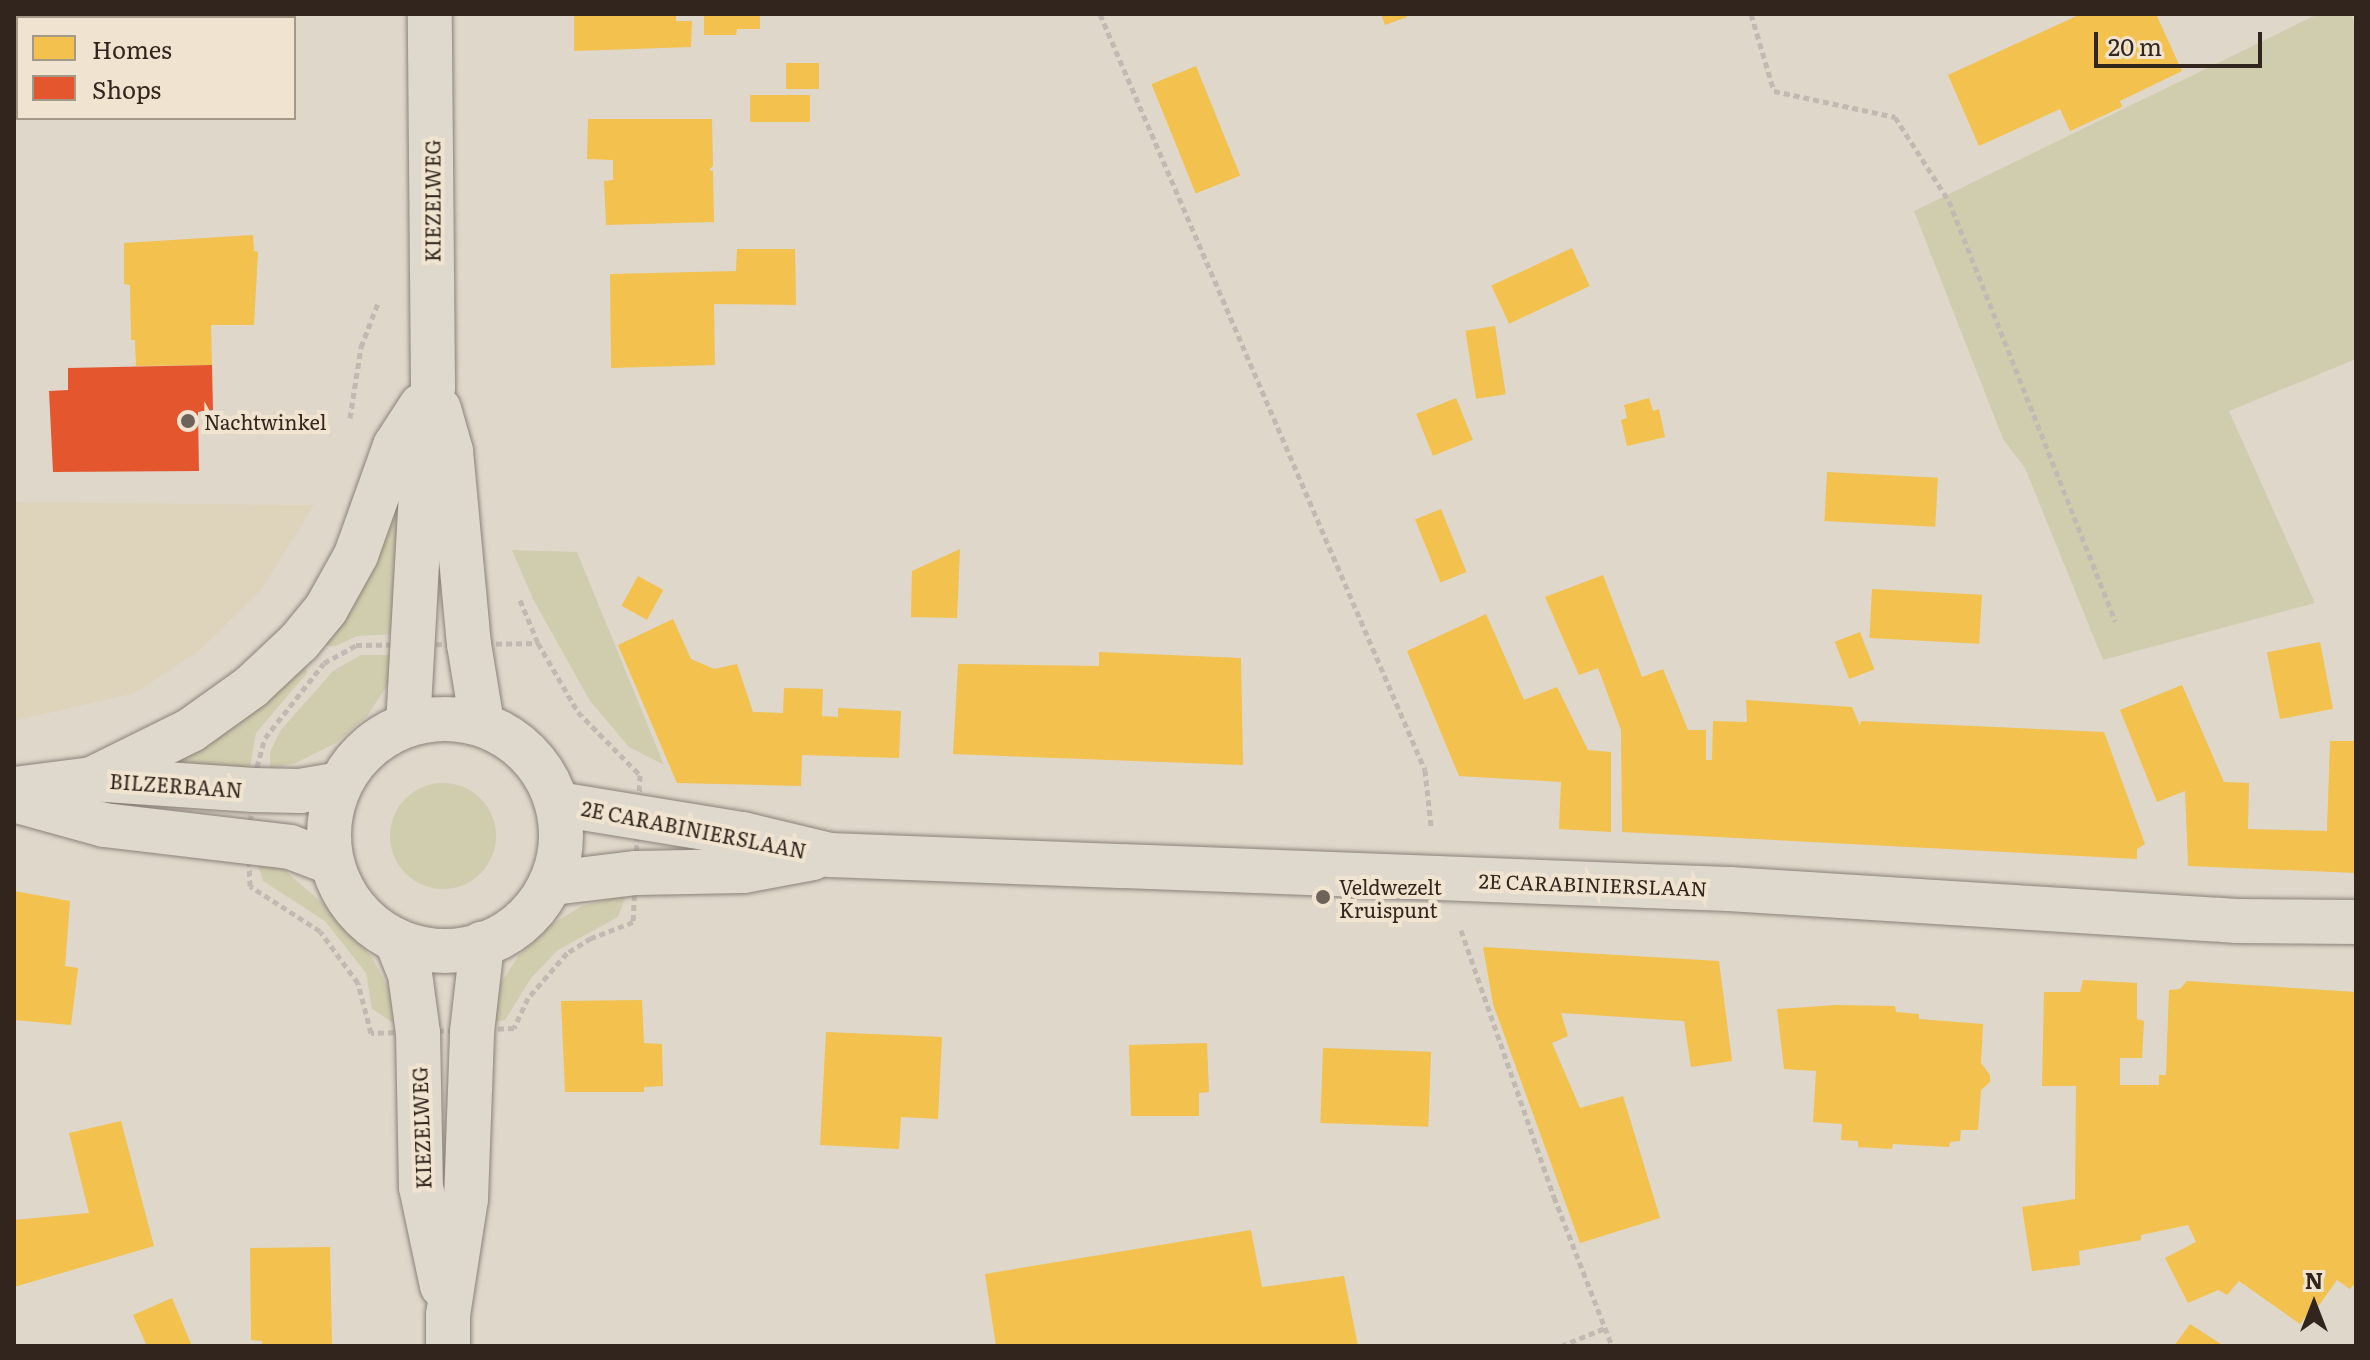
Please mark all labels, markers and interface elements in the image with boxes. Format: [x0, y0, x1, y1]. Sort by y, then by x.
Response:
legend [16, 16, 296, 120]
scale bar [2098, 16, 2266, 66]
text: 20 m [2108, 28, 2162, 63]
text: Homes [92, 31, 172, 66]
text: Shops [92, 71, 161, 106]
street label: KIEZELWEG [420, 140, 444, 262]
place label: Nachtwinkel [204, 409, 326, 433]
marker: Nachtwinkel [179, 412, 197, 430]
street label: BILZERBAAN [109, 768, 243, 802]
street label: 2E CARABINIERSLAAN [580, 795, 808, 863]
street label: 2E CARABINIERSLAAN [1478, 868, 1708, 900]
place label: Veldwezelt Kruispunt [1339, 874, 1442, 921]
marker: Veldwezelt Kruispunt [1314, 888, 1332, 906]
street label: KIEZELWEG [407, 1066, 435, 1190]
text: N [2305, 1263, 2323, 1296]
north arrow [2274, 1264, 2354, 1344]

